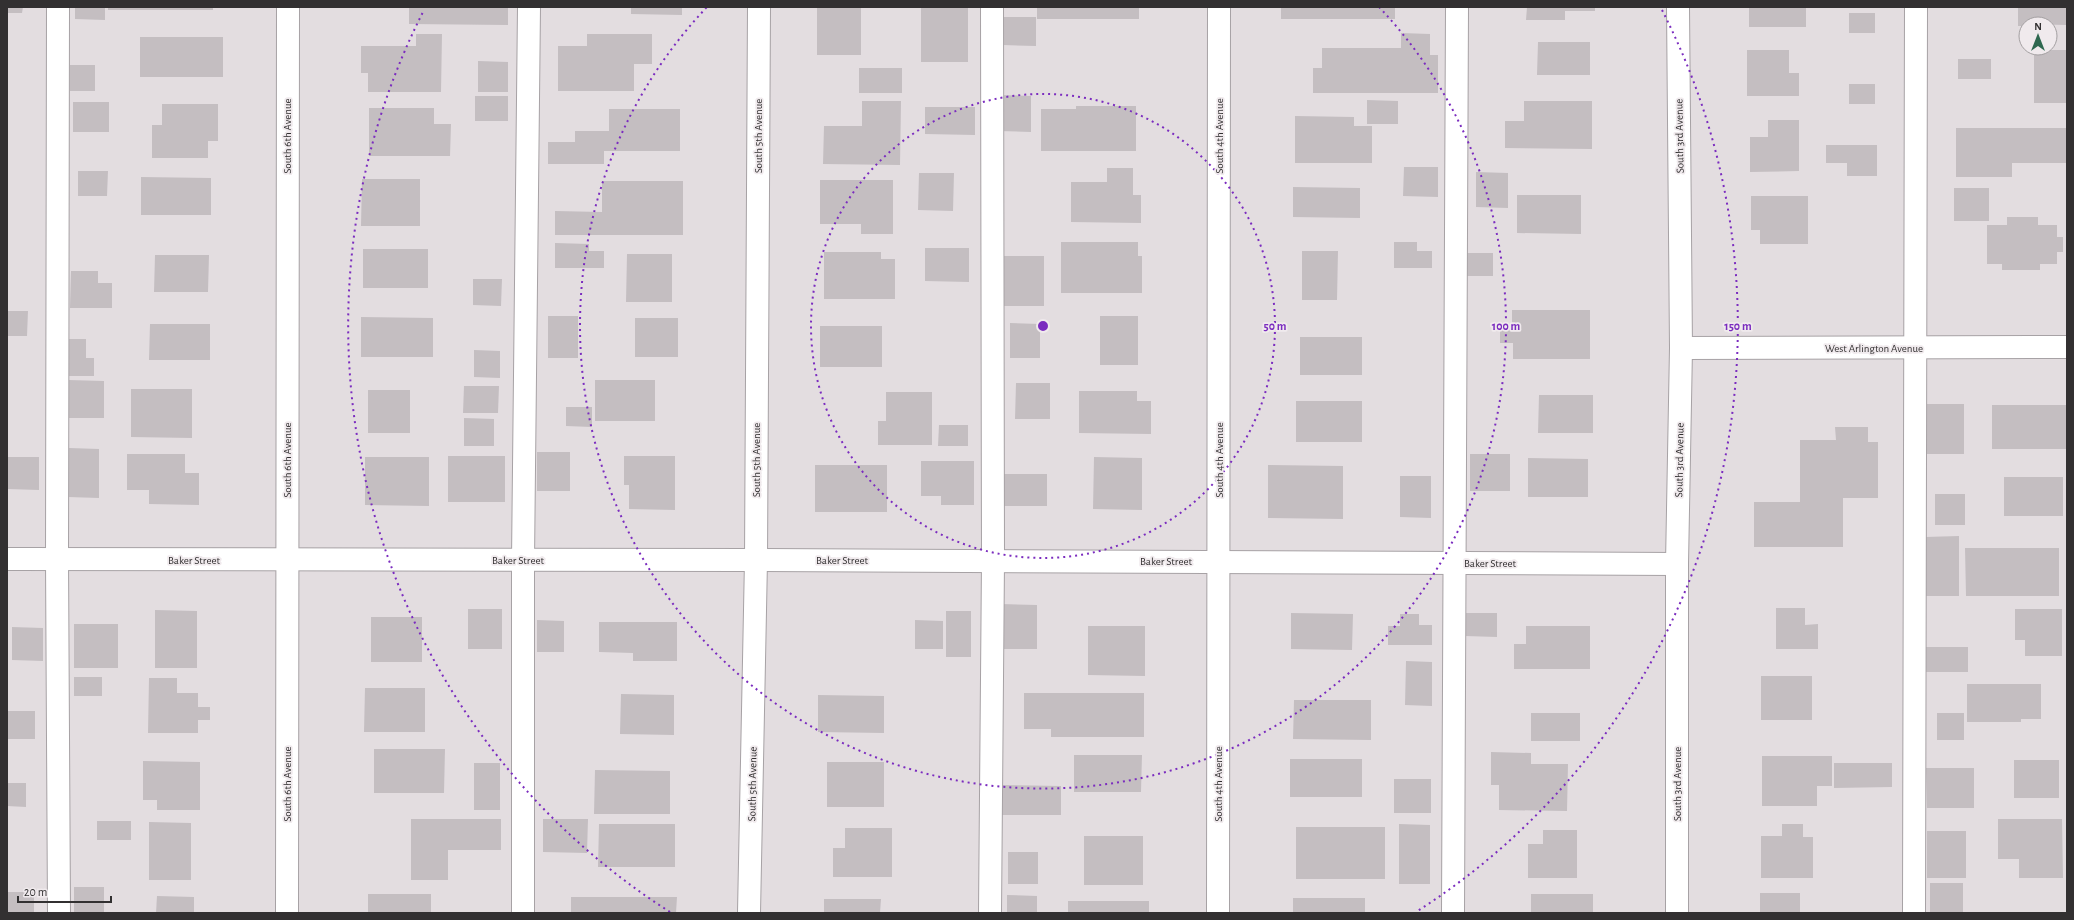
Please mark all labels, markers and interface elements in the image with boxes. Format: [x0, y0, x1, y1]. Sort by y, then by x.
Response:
north arrow [2018, 16, 2058, 56]
text: N [2034, 21, 2042, 32]
street label: South 6th Avenue [282, 98, 293, 174]
street label: South 4th Avenue [1214, 98, 1225, 174]
street label: South 5th Avenue [753, 99, 764, 173]
street label: South 3rd Avenue [1673, 99, 1686, 173]
centre of rings [1036, 319, 1050, 333]
text: 50 m [1264, 320, 1287, 332]
text: 100 m [1492, 320, 1520, 332]
text: 150 m [1724, 320, 1752, 332]
street label: West Arlington Avenue [1825, 343, 1923, 354]
street label: South 6th Avenue [282, 422, 293, 498]
street label: South 4th Avenue [1214, 422, 1225, 498]
street label: South 5th Avenue [751, 423, 762, 497]
street label: South 3rd Avenue [1673, 423, 1686, 497]
street label: Baker Street [168, 555, 221, 566]
street label: Baker Street [492, 555, 545, 566]
street label: Baker Street [816, 555, 869, 566]
street label: Baker Street [1140, 556, 1193, 567]
street label: Baker Street [1464, 558, 1517, 569]
street label: South 6th Avenue [282, 746, 293, 822]
street label: South 4th Avenue [1213, 746, 1224, 822]
street label: South 5th Avenue [746, 747, 759, 821]
street label: South 3rd Avenue [1672, 747, 1683, 821]
scale bar [18, 878, 111, 904]
text: 20 m [24, 886, 47, 898]

